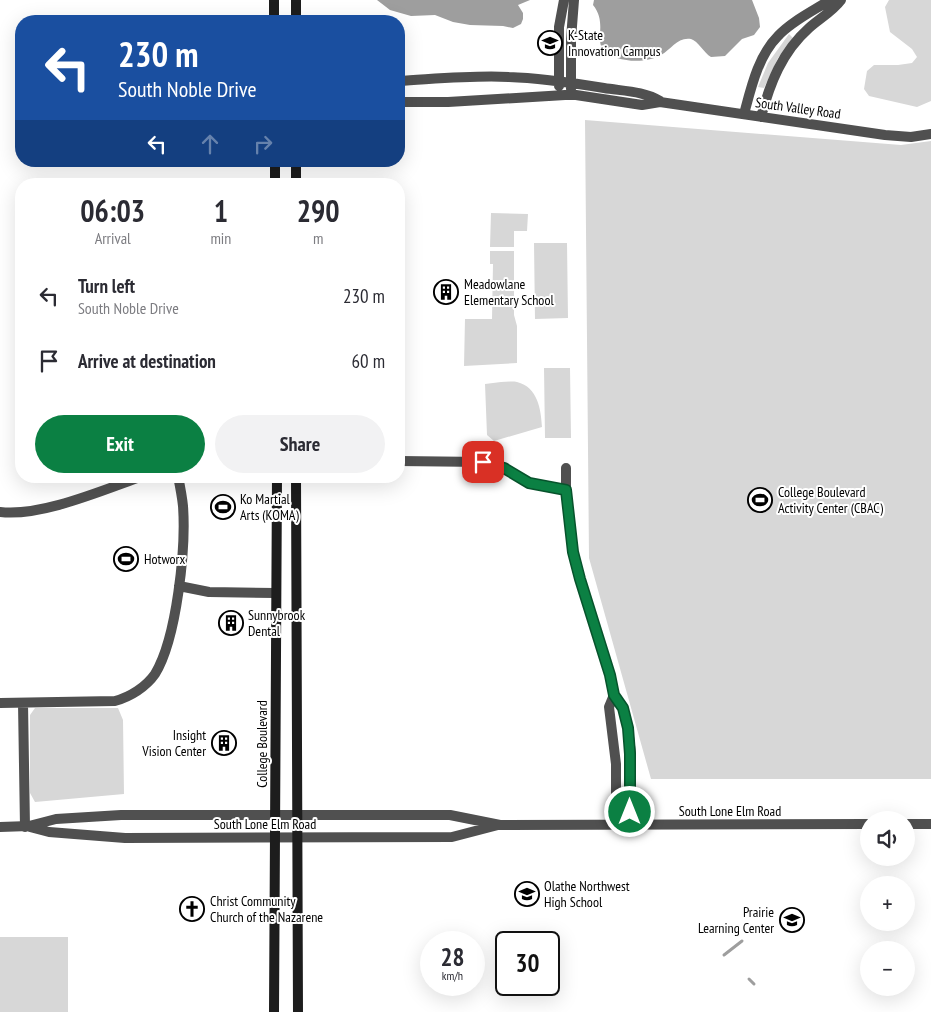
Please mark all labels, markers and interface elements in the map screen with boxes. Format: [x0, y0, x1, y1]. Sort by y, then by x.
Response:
place label: K-State Innovation Campus [568, 26, 661, 60]
school or university icon: K-State Innovation Campus [537, 30, 563, 56]
text: 230 m [118, 31, 199, 77]
icon: left [35, 35, 100, 100]
text: South Noble Drive [118, 75, 257, 103]
street label: South Valley Road [754, 93, 842, 123]
icon: left [143, 130, 171, 158]
icon: ahead [196, 130, 224, 158]
icon: right [249, 130, 277, 158]
text: 06:03 [80, 191, 145, 230]
text: 1 [214, 191, 228, 230]
text: 290 [297, 191, 340, 230]
text: Arrival [95, 228, 131, 248]
text: min [210, 228, 231, 248]
text: m [313, 228, 323, 248]
text: Turn left [78, 274, 135, 298]
place label: Meadowlane Elementary School [464, 275, 554, 309]
building icon: Meadowlane Elementary School [433, 279, 459, 305]
icon: left [35, 282, 63, 310]
text: 230 m [343, 284, 385, 308]
text: South Noble Drive [78, 298, 179, 318]
icon: arrive [35, 347, 63, 375]
text: Arrive at destination [78, 349, 216, 373]
text: 60 m [352, 349, 385, 373]
button: Exit [35, 415, 205, 473]
button: Share [215, 415, 385, 473]
pin [462, 441, 504, 483]
icon: arrive [469, 448, 497, 476]
place label: College Boulevard Activity Center (CBAC) [778, 483, 884, 517]
sports icon: College Boulevard Activity Center (CBAC) [747, 487, 773, 513]
place label: Ko Martial Arts (KOMA) [240, 490, 299, 524]
sports icon: Ko Martial Arts (KOMA) [210, 494, 236, 520]
sports icon: Hotworx [113, 546, 139, 572]
place label: Hotworx [144, 550, 185, 568]
place label: Sunnybrook Dental [248, 606, 306, 640]
building icon: Sunnybrook Dental [218, 610, 244, 636]
street label: College Boulevard [253, 700, 271, 788]
place label: Insight Vision Center [141, 726, 206, 760]
building icon: Insight Vision Center [211, 730, 237, 756]
position arrow [603, 785, 655, 837]
street label: South Lone Elm Road [679, 802, 781, 820]
map controls [860, 811, 915, 996]
button: sound [860, 811, 915, 866]
street label: South Lone Elm Road [214, 815, 316, 833]
button: + [860, 876, 915, 931]
place label: Olathe Northwest High School [544, 877, 630, 911]
school or university icon: Olathe Northwest High School [514, 881, 540, 907]
place label: Christ Community Church of the Nazarene [210, 892, 323, 926]
church icon: Christ Community Church of the Nazarene [179, 896, 205, 922]
place label: Prairie Learning Center [698, 903, 774, 937]
school or university icon: Prairie Learning Center [779, 907, 805, 933]
speed limit sign: 30 [495, 931, 560, 996]
text: 28 [441, 941, 464, 973]
button: − [860, 941, 915, 996]
text: km/h [442, 968, 463, 983]

